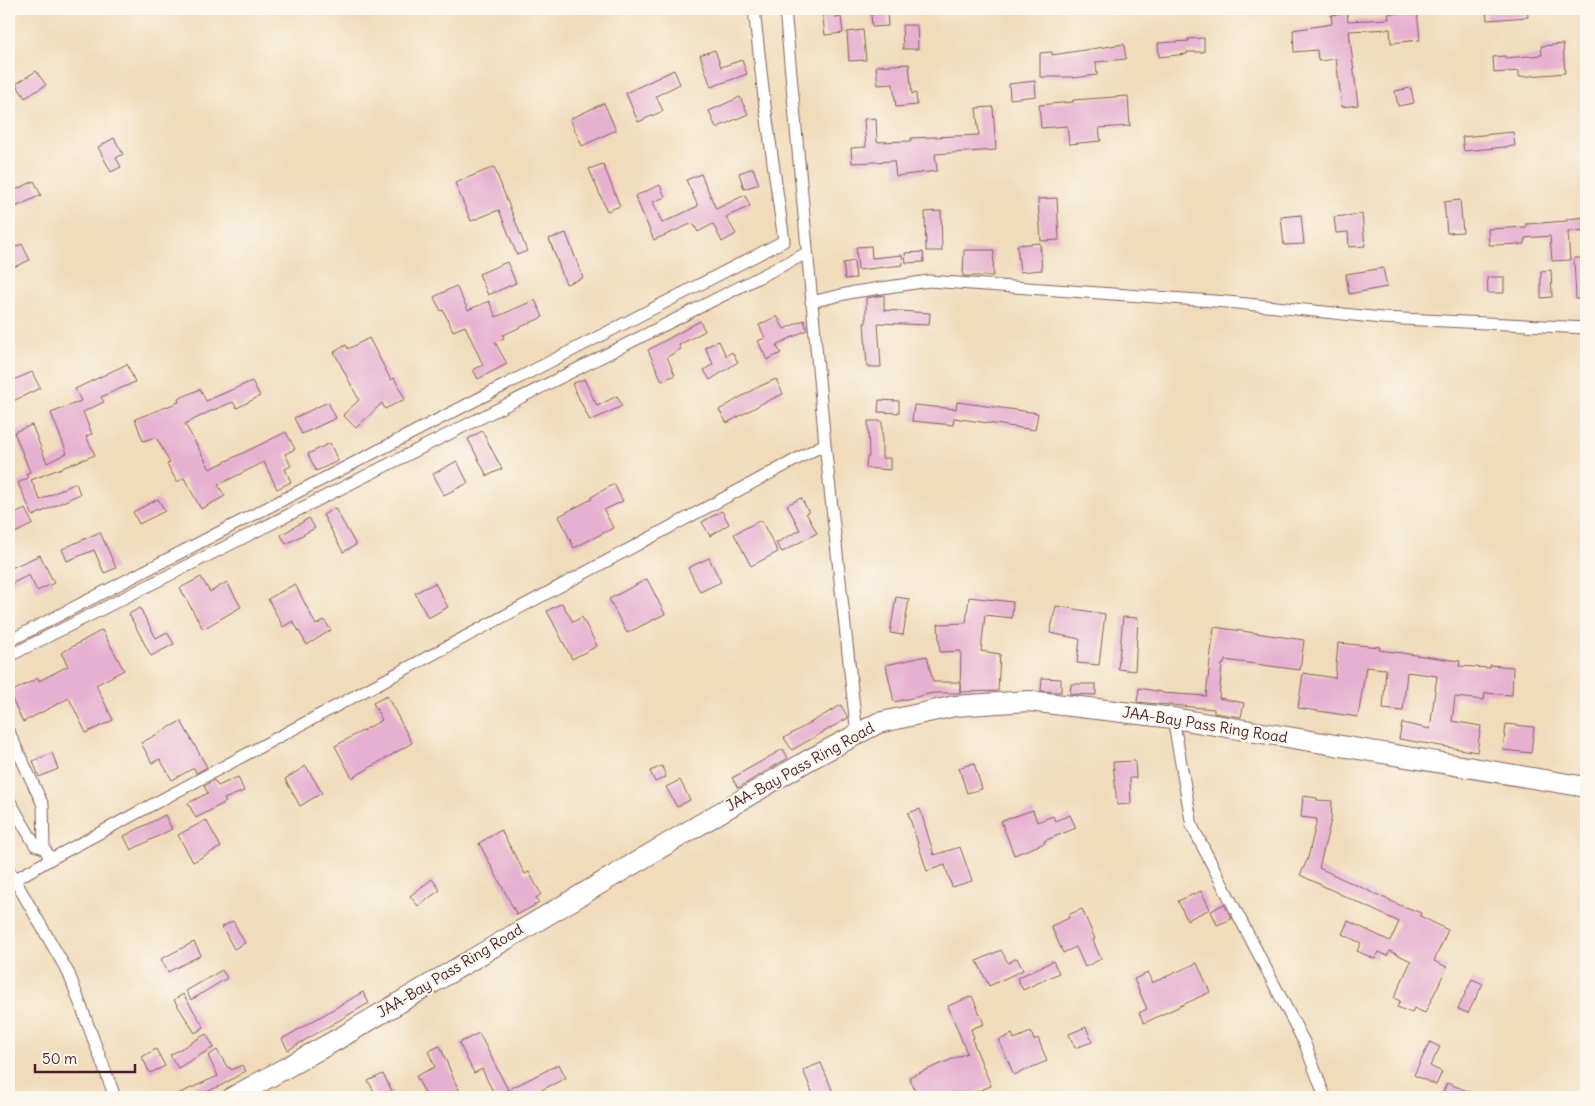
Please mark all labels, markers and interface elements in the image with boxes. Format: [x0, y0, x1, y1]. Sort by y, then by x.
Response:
street label: JAA-Bay Pass Ring Road [1121, 702, 1289, 747]
street label: JAA-Bay Pass Ring Road [722, 718, 878, 815]
street label: JAA-Bay Pass Ring Road [373, 919, 526, 1022]
scale bar [35, 1041, 135, 1073]
text: 50 m [42, 1049, 77, 1068]

